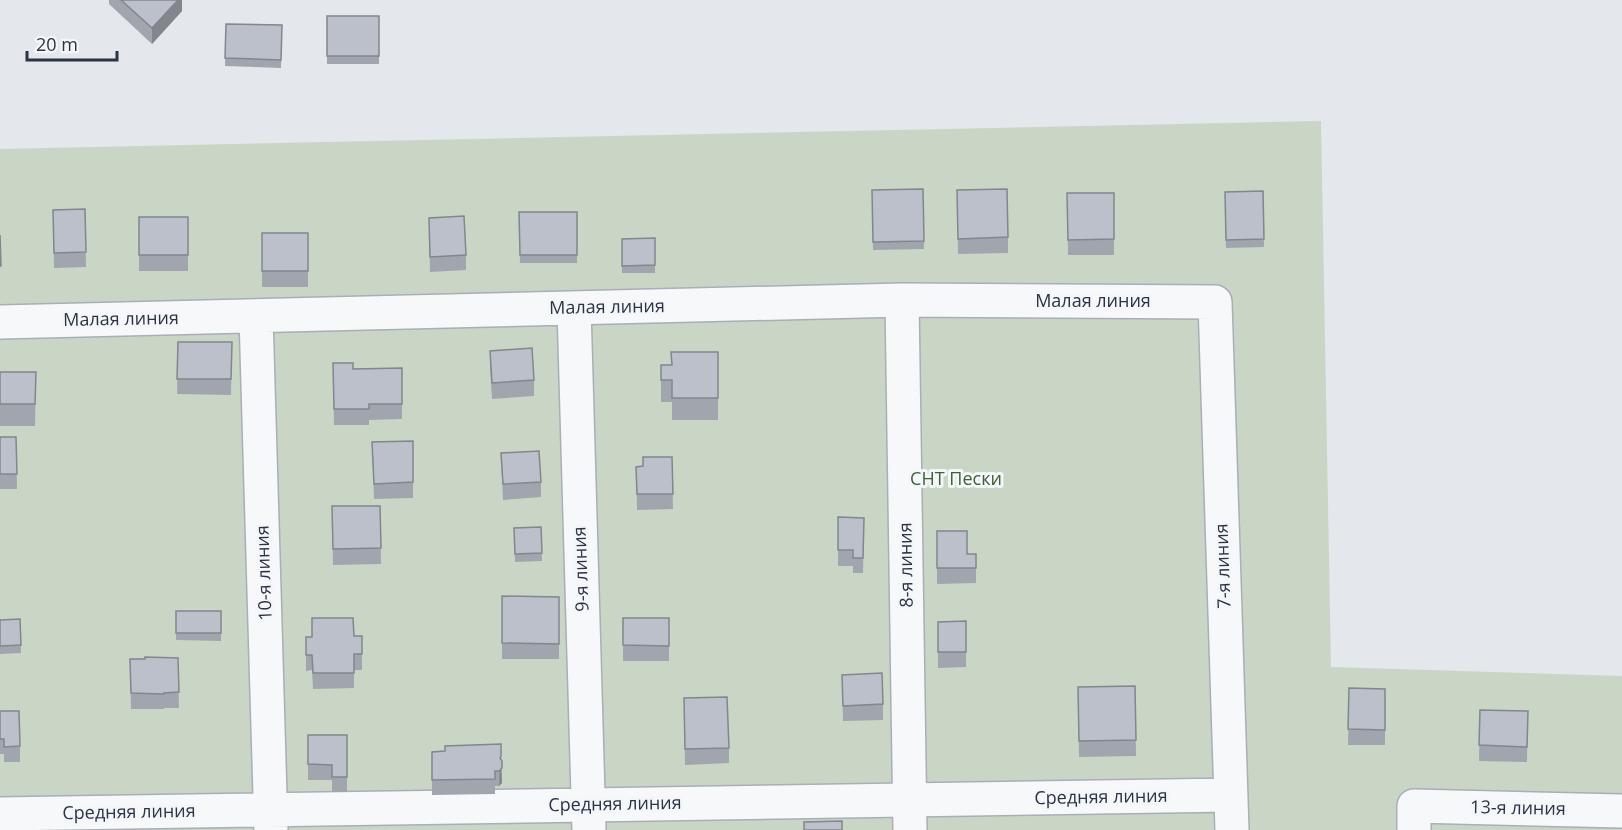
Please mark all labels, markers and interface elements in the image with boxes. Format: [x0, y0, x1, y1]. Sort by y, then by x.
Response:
scale bar [27, 24, 117, 62]
text: 20 m [36, 32, 78, 56]
street label: Малая линия [1035, 288, 1151, 312]
street label: Малая линия [549, 293, 665, 319]
street label: Малая линия [63, 305, 179, 331]
park label: СНТ Пески [910, 466, 1002, 490]
street label: 8-я линия [892, 522, 918, 608]
street label: 7-я линия [1209, 523, 1235, 609]
street label: 10-я линия [249, 525, 277, 621]
street label: 9-я линия [567, 526, 593, 612]
street label: Средняя линия [1034, 783, 1168, 809]
street label: Средняя линия [548, 790, 682, 816]
street label: 13-я линия [1470, 794, 1566, 820]
street label: Средняя линия [62, 798, 196, 824]

